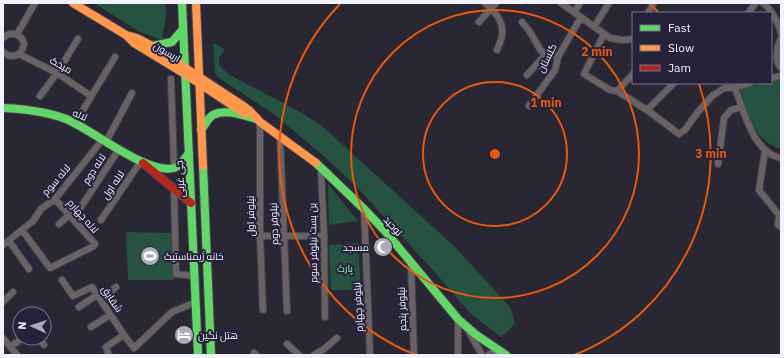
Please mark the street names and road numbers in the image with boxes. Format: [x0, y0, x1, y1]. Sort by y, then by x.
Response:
street label: اریسون [151, 39, 183, 65]
street label: گلستان [534, 41, 560, 75]
street label: میخک [48, 53, 74, 77]
street label: لاله [71, 106, 89, 124]
street label: لاله دوم [79, 151, 110, 187]
street label: جی غربی [173, 160, 187, 198]
street label: لاله سوم [39, 162, 74, 199]
street label: لاله اول [99, 168, 127, 202]
street label: لاله چهارم [64, 196, 101, 237]
street label: نیلوفر اول [244, 196, 257, 236]
street label: نیلوفر دوم [267, 203, 282, 245]
street label: بن بست نیلوفر سوم [306, 203, 321, 283]
street label: توحید [381, 213, 406, 239]
street label: نیلوفر چهارم [350, 282, 367, 332]
street label: شقایق [98, 283, 126, 315]
street label: نیلوفر پنجم [395, 287, 410, 331]

